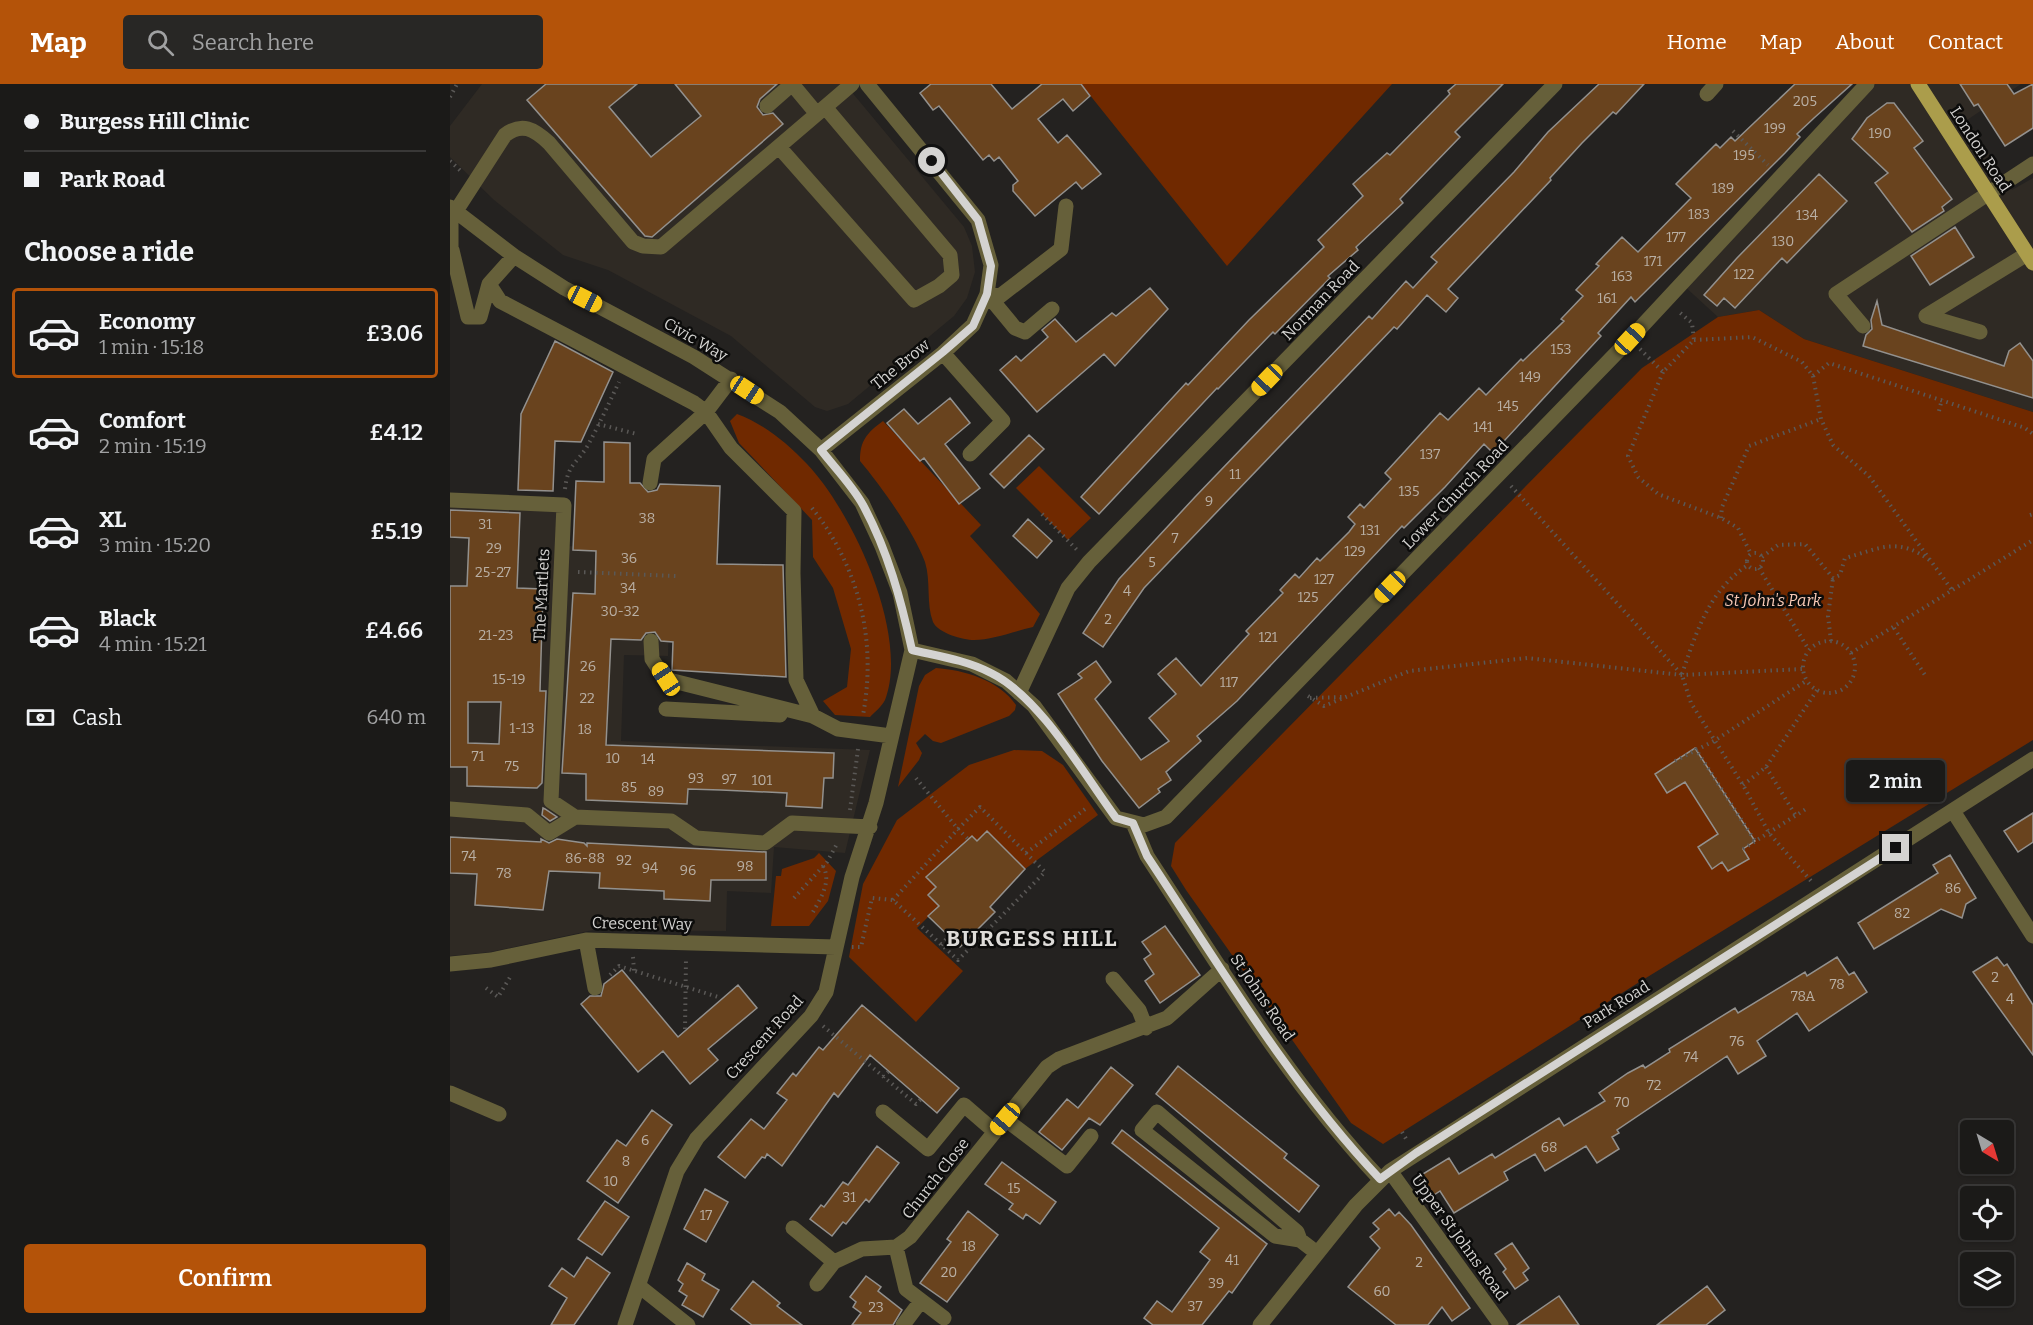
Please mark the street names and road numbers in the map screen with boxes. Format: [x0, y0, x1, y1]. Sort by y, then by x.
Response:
street label: London Road [1946, 103, 2015, 196]
street label: Norman Road [1278, 256, 1363, 344]
street label: Civic Way [660, 314, 732, 366]
street label: The Brow [867, 335, 933, 394]
street label: Lower Church Road [1398, 436, 1513, 553]
street label: The Martlets [530, 548, 553, 642]
street label: Crescent Way [592, 913, 693, 934]
street label: St Johns Road [1226, 950, 1299, 1045]
street label: Park Road [1580, 976, 1653, 1032]
street label: Crescent Road [722, 991, 807, 1083]
street label: Church Close [898, 1134, 973, 1223]
street label: Upper St Johns Road [1407, 1171, 1512, 1304]

